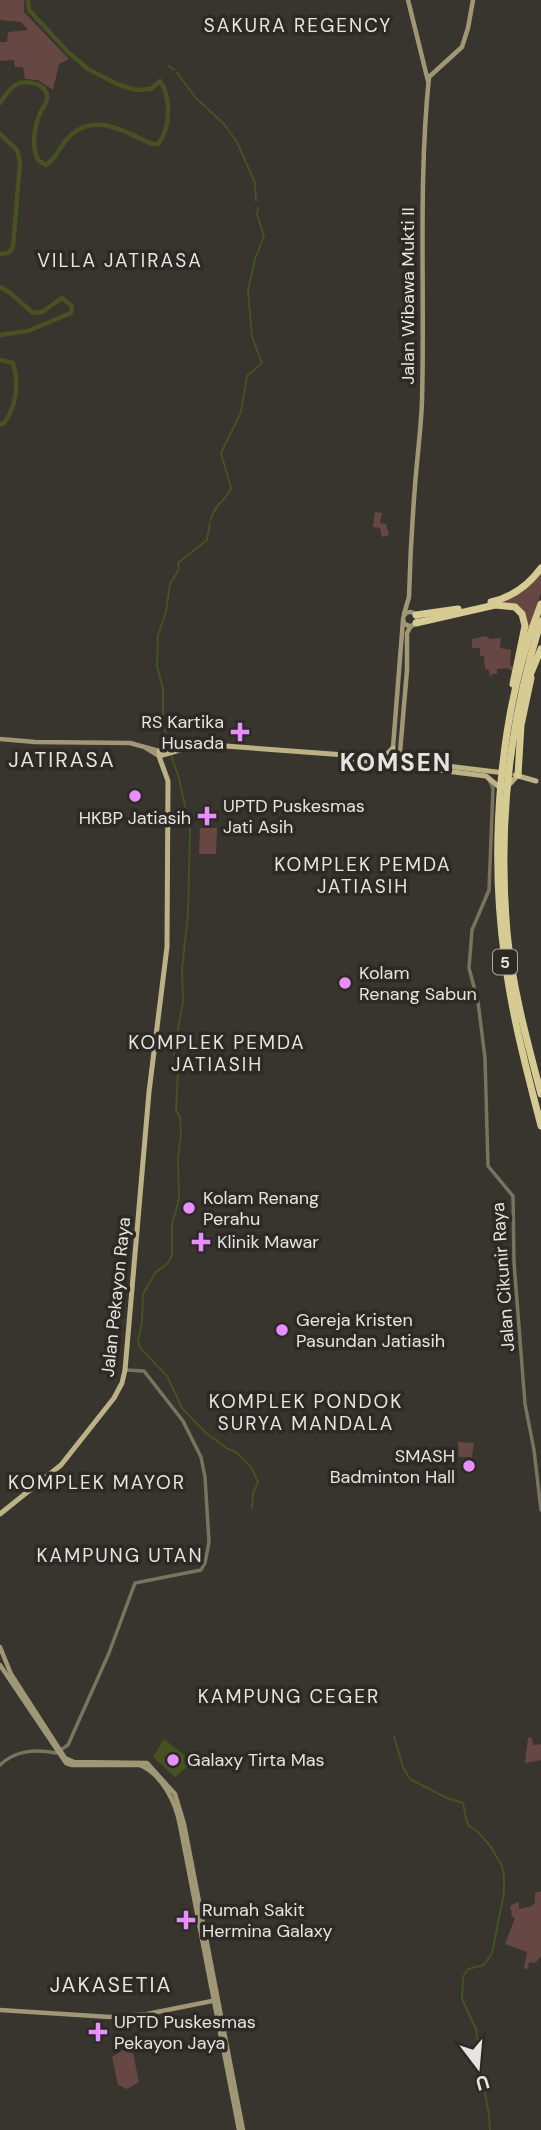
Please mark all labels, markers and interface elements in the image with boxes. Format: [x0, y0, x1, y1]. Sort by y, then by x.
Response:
district label: SAKURA REGENCY [204, 13, 392, 38]
street label: Jalan Wibawa Mukti II [396, 207, 420, 385]
district label: VILLA JATIRASA [37, 248, 203, 273]
place label: RS Kartika Husada [141, 710, 224, 755]
marker: RS Kartika Husada [230, 722, 250, 742]
district label: JATIRASA [8, 746, 116, 774]
district label: KOMSEN [340, 747, 452, 778]
marker: HKBP Jatiasih [127, 788, 143, 804]
place label: UPTD Puskesmas Jati Asih [223, 794, 365, 839]
place label: HKBP Jatiasih [79, 806, 191, 830]
marker: UPTD Puskesmas Jati Asih [197, 806, 217, 826]
district label: KOMPLEK PEMDA JATIASIH [274, 852, 452, 899]
road number: 5 [493, 950, 517, 974]
place label: Kolam Renang Sabun [359, 961, 477, 1006]
marker: Kolam Renang Sabun [337, 975, 353, 991]
district label: KOMPLEK PEMDA JATIASIH [128, 1030, 306, 1077]
place label: Kolam Renang Perahu [203, 1186, 319, 1231]
marker: Kolam Renang Perahu [181, 1200, 197, 1216]
street label: Jalan Cikunir Raya [486, 1202, 520, 1352]
street label: Jalan Pekayon Raya [96, 1216, 136, 1378]
place label: Klinik Mawar [217, 1230, 319, 1254]
marker: Klinik Mawar [191, 1232, 211, 1252]
place label: Gereja Kristen Pasundan Jatiasih [296, 1308, 445, 1353]
marker: Gereja Kristen Pasundan Jatiasih [274, 1322, 290, 1338]
district label: KOMPLEK PONDOK SURYA MANDALA [209, 1389, 403, 1436]
place label: SMASH Badminton Hall [330, 1444, 455, 1489]
marker: SMASH Badminton Hall [461, 1458, 477, 1474]
district label: KOMPLEK MAYOR [8, 1470, 186, 1495]
district label: KAMPUNG UTAN [36, 1543, 204, 1568]
district label: KAMPUNG CEGER [198, 1684, 380, 1709]
place label: Galaxy Tirta Mas [187, 1748, 325, 1772]
marker: Galaxy Tirta Mas [165, 1752, 181, 1768]
place label: Rumah Sakit Hermina Galaxy [202, 1898, 333, 1943]
marker: Rumah Sakit Hermina Galaxy [176, 1910, 196, 1930]
district label: JAKASETIA [50, 1971, 172, 1999]
place label: UPTD Puskesmas Pekayon Jaya [114, 2010, 256, 2055]
marker: UPTD Puskesmas Pekayon Jaya [88, 2022, 108, 2042]
north arrow [443, 2032, 513, 2102]
text: U [473, 2069, 492, 2097]

